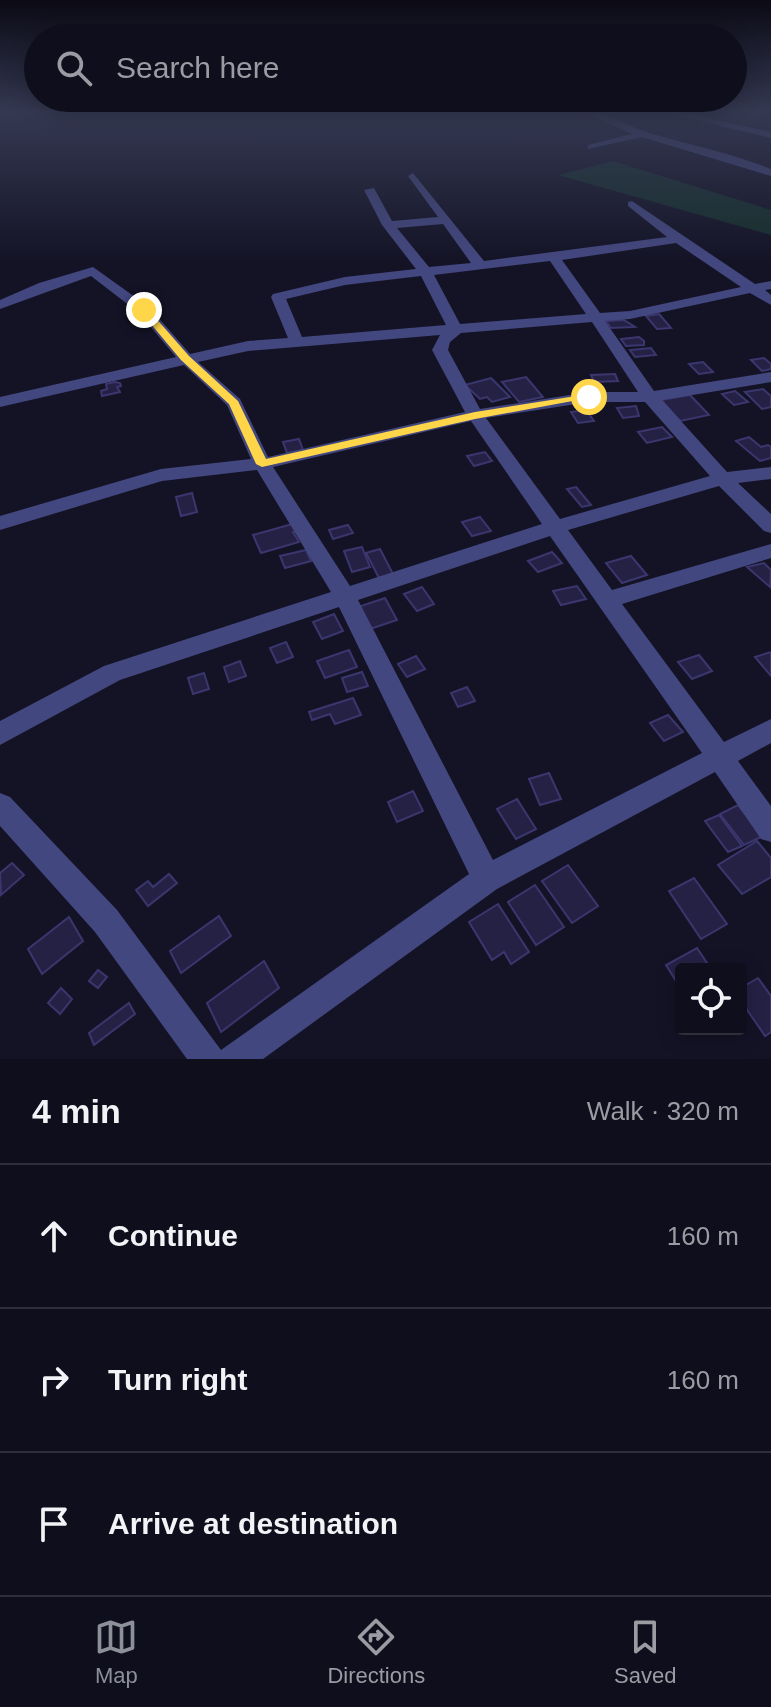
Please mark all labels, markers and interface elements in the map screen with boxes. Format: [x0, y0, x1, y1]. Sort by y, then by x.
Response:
search box [24, 24, 747, 112]
icon: search [52, 46, 96, 90]
text: Search here [116, 51, 279, 84]
route end [126, 292, 162, 328]
route start [571, 379, 607, 415]
map controls [675, 963, 747, 1035]
button: locate [675, 963, 747, 1035]
text: 4 min [32, 1092, 121, 1130]
text: Walk · 320 m [587, 1096, 739, 1126]
icon: ahead [32, 1214, 76, 1258]
text: Continue [108, 1219, 238, 1252]
text: 160 m [667, 1221, 739, 1251]
icon: right [32, 1358, 76, 1402]
text: Turn right [108, 1363, 247, 1396]
text: 160 m [667, 1365, 739, 1395]
icon: arrive [32, 1502, 76, 1546]
text: Arrive at destination [108, 1507, 398, 1540]
tab: Map [94, 1615, 138, 1689]
tab: Directions [327, 1615, 425, 1689]
tab: Saved [614, 1615, 677, 1689]

